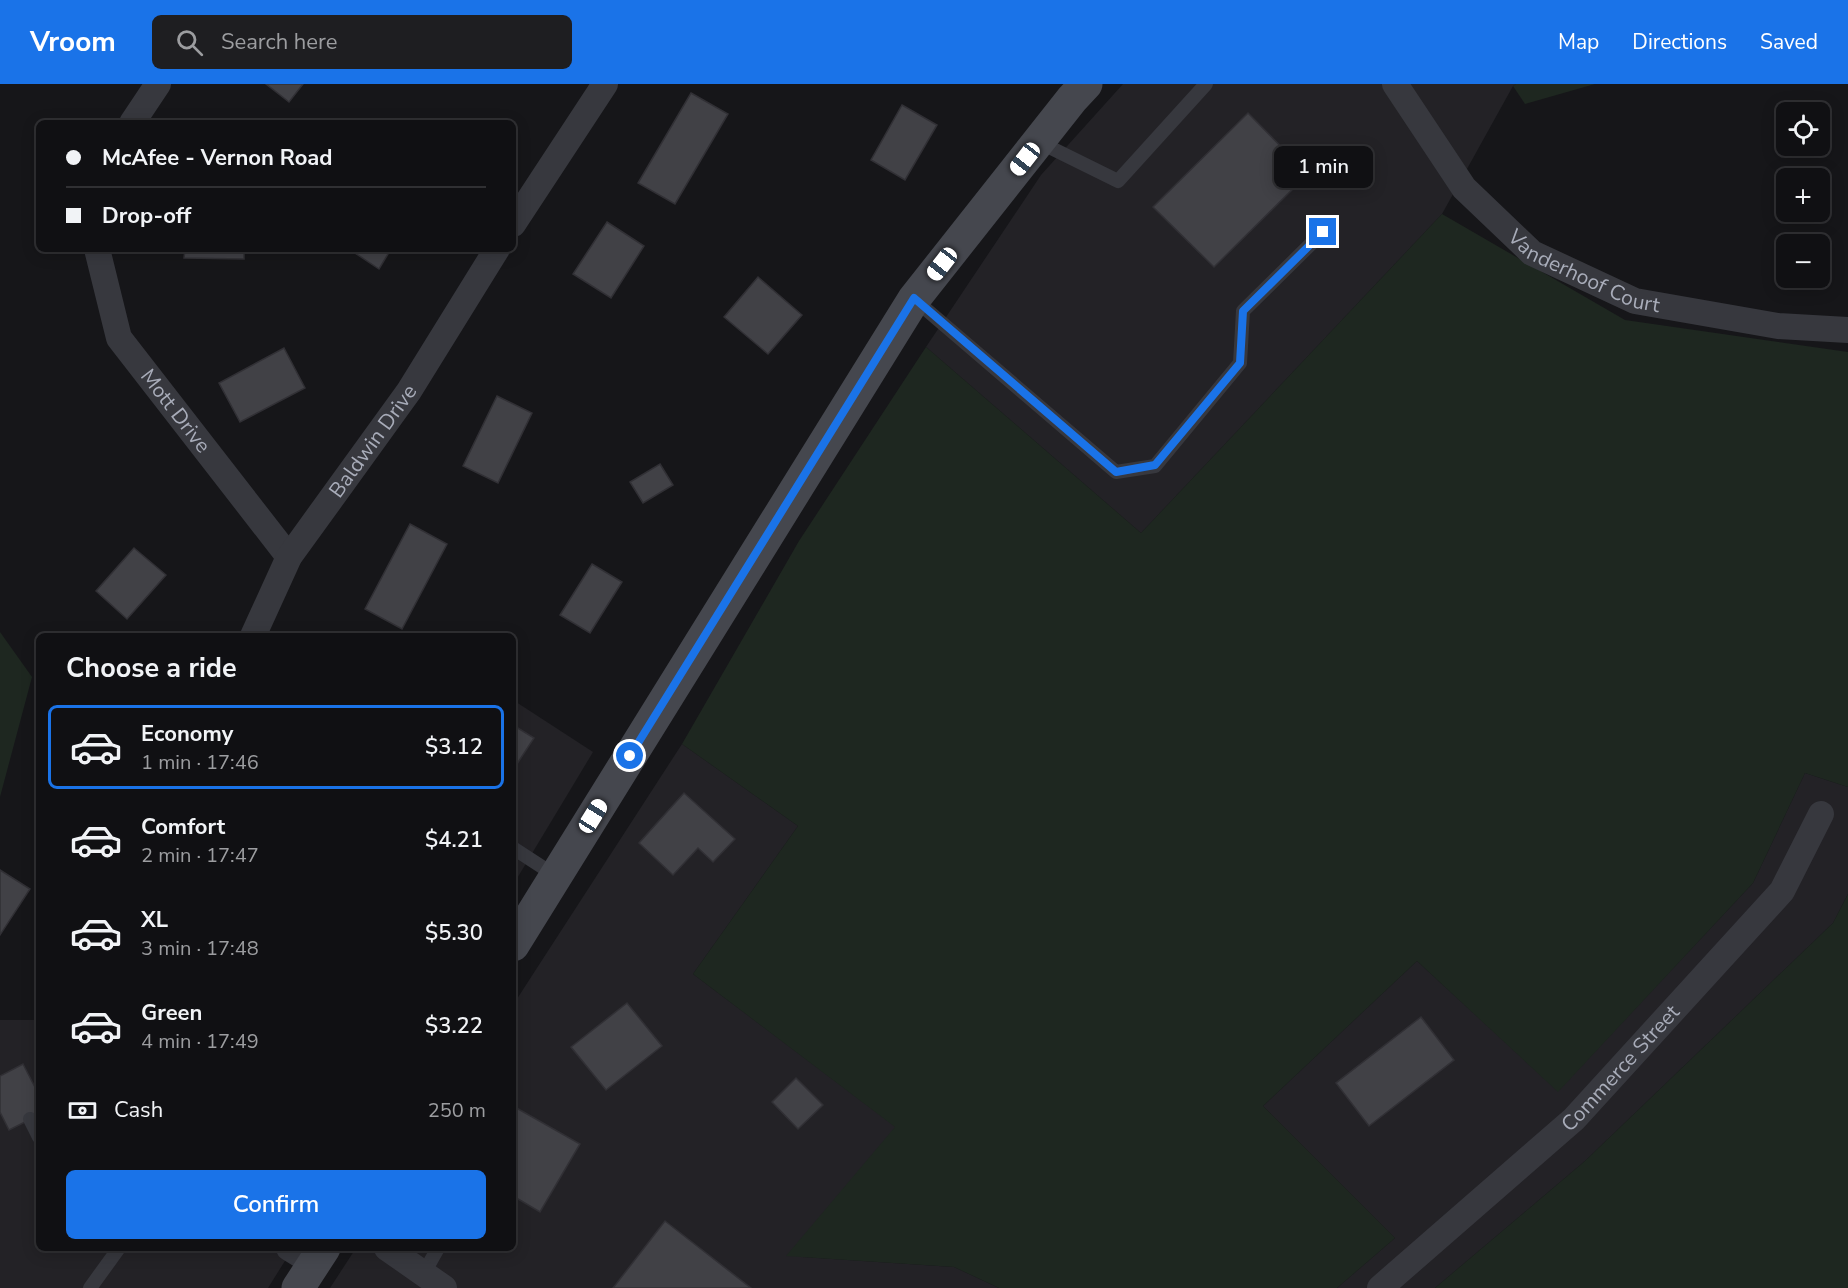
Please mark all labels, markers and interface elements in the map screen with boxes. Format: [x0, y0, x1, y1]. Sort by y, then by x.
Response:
search box [152, 15, 572, 69]
text: Vroom [30, 23, 116, 61]
icon: search [173, 26, 206, 59]
text: Search here [221, 27, 338, 57]
text: Map [1558, 28, 1599, 56]
text: Directions [1632, 28, 1727, 56]
text: Saved [1760, 28, 1818, 56]
map controls [1776, 102, 1830, 288]
button: locate [1776, 102, 1830, 156]
car [1007, 139, 1043, 179]
text: McAfee - Vernon Road [102, 143, 333, 173]
callout: 1 min [1274, 145, 1372, 187]
text: 1 min [1298, 153, 1349, 180]
button: + [1776, 168, 1830, 222]
text: Drop-off [102, 201, 191, 231]
route end [1309, 218, 1336, 245]
street label: Vanderhoof Court [1501, 222, 1663, 319]
button: − [1776, 234, 1830, 288]
car [924, 244, 960, 284]
street label: Mott Drive [134, 363, 217, 459]
street label: Baldwin Drive [322, 379, 423, 503]
text: Choose a ride [66, 650, 237, 687]
text: Economy [141, 719, 233, 749]
icon: car [69, 720, 123, 774]
text: $3.12 [425, 732, 483, 762]
route start [616, 742, 643, 769]
text: 1 min · 17:46 [141, 749, 259, 776]
car [576, 796, 610, 836]
text: Comfort [141, 812, 225, 842]
icon: car [69, 813, 123, 867]
text: $4.21 [425, 825, 483, 855]
text: 2 min · 17:47 [141, 842, 259, 869]
text: XL [141, 905, 168, 935]
icon: car [69, 906, 123, 960]
text: $5.30 [425, 918, 483, 948]
text: 3 min · 17:48 [141, 935, 259, 962]
text: Green [141, 998, 202, 1028]
street label: Commerce Street [1555, 998, 1686, 1138]
icon: car [69, 999, 123, 1053]
text: $3.22 [425, 1011, 483, 1041]
text: 4 min · 17:49 [141, 1028, 259, 1055]
icon: cash [66, 1094, 99, 1127]
text: Cash [114, 1095, 163, 1125]
text: 250 m [428, 1097, 486, 1124]
button: Confirm [66, 1170, 486, 1239]

